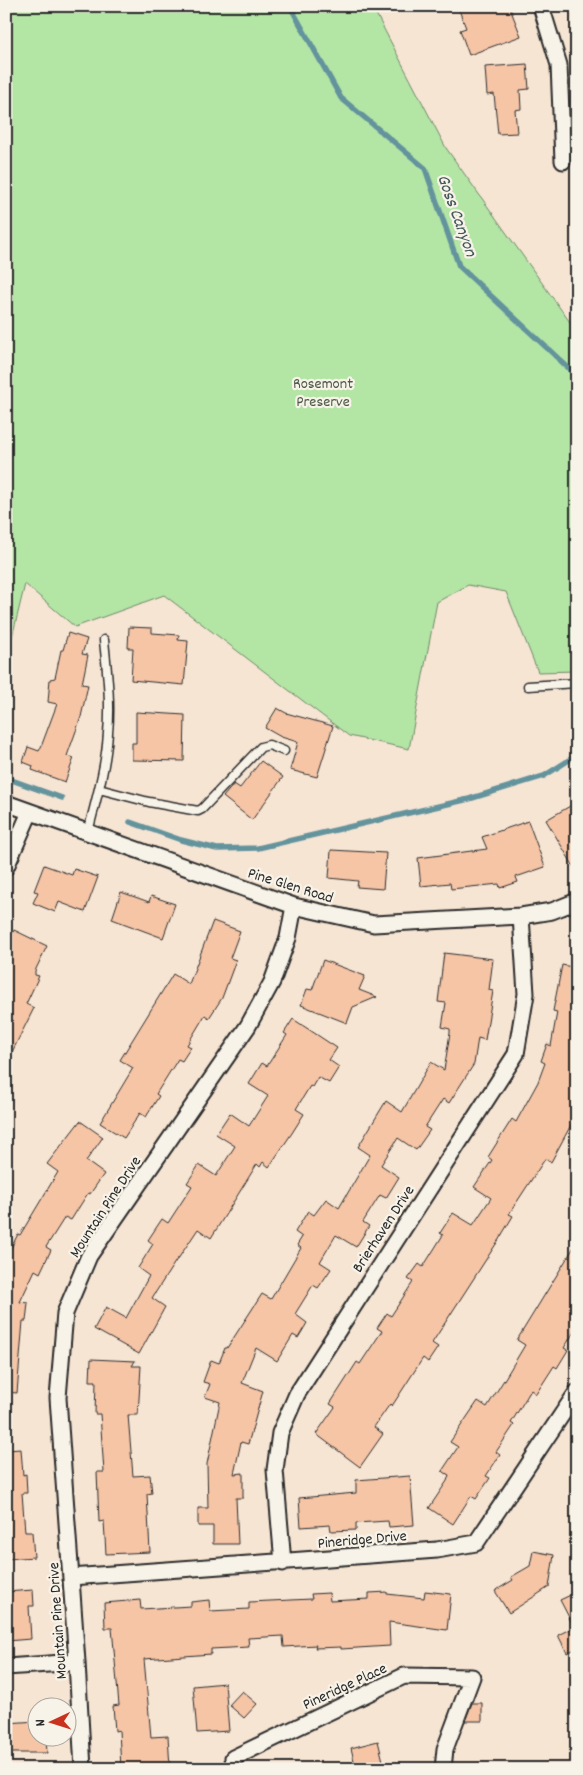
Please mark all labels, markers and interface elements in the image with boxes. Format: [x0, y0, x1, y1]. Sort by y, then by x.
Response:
water label: Goss Canyon [429, 171, 482, 261]
park label: Rosemont Preserve [293, 373, 353, 414]
street label: Pine Glen Road [245, 862, 336, 910]
street label: Mountain Pine Drive [65, 1152, 148, 1263]
street label: Brierhaven Drive [347, 1181, 421, 1277]
street label: Pineridge Drive [317, 1525, 408, 1556]
street label: Mountain Pine Drive [43, 1562, 74, 1680]
street label: Pineridge Place [299, 1658, 391, 1717]
north arrow [28, 1698, 78, 1748]
text: N [31, 1719, 51, 1727]

